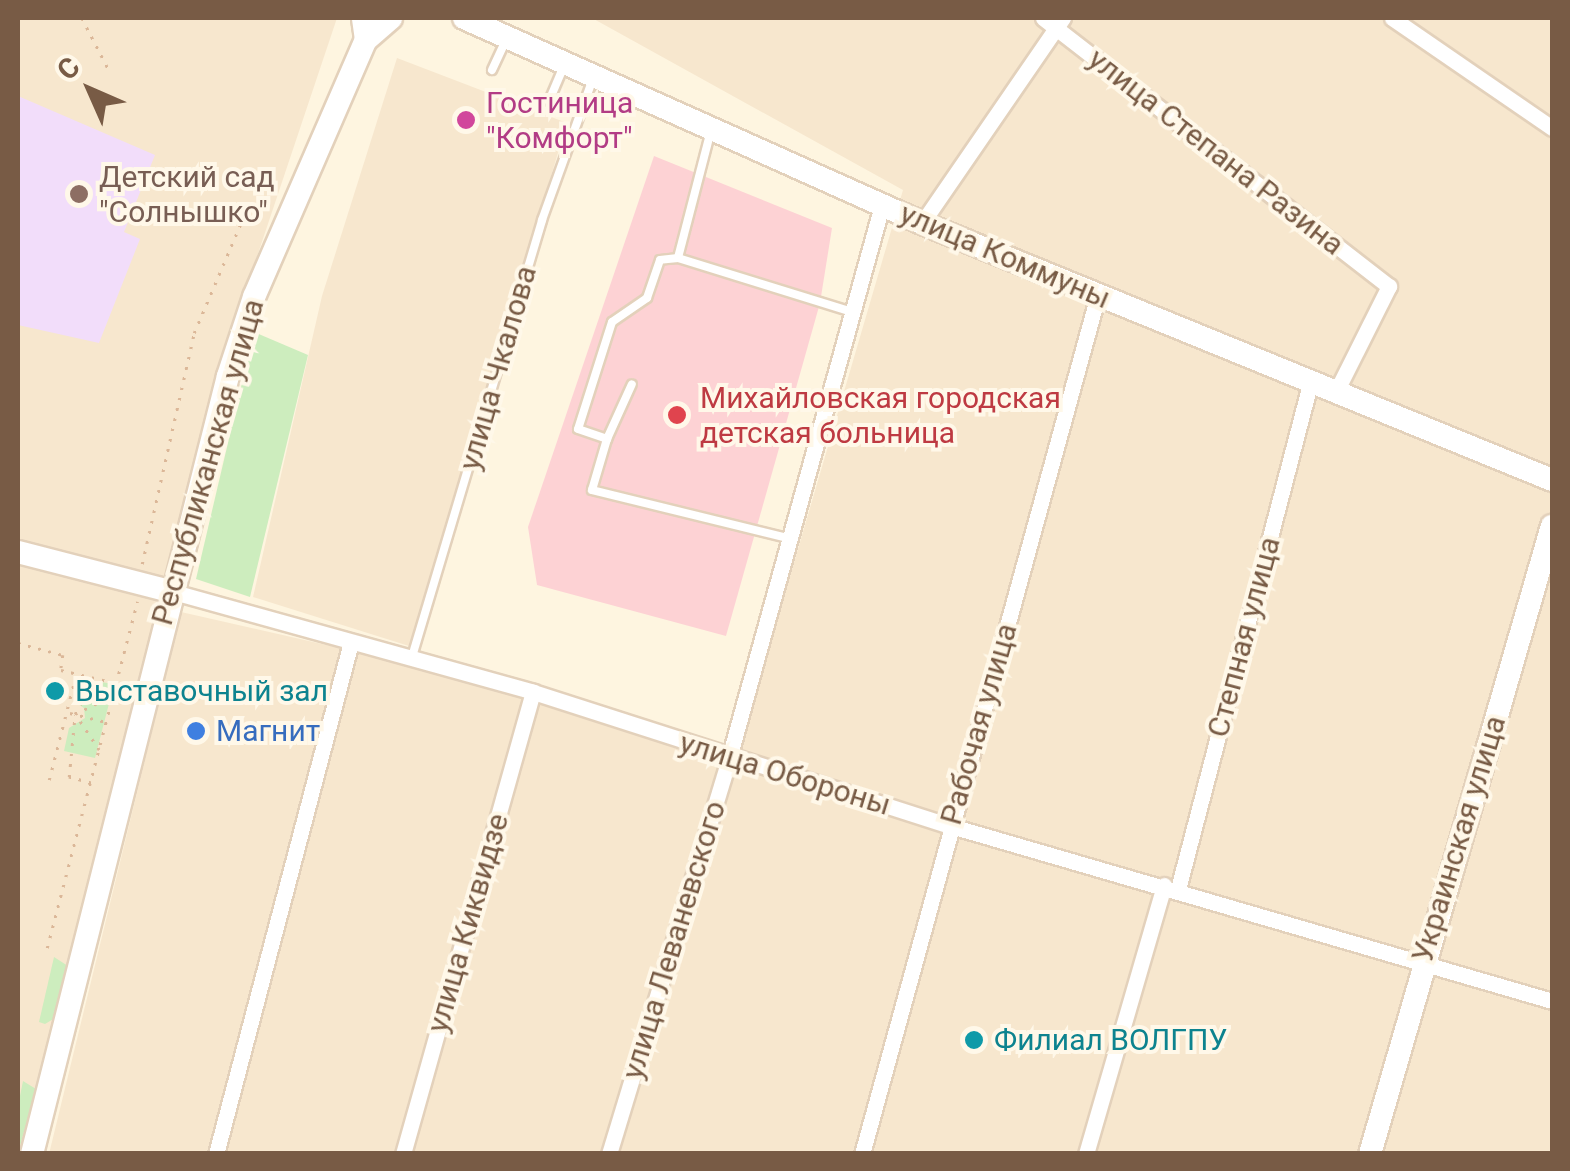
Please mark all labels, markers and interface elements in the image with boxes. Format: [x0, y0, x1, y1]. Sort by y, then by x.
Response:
north arrow [40, 40, 140, 140]
street label: улица Степана Разина [1081, 41, 1351, 263]
text: С [50, 50, 87, 87]
place label: Гостиница "Комфорт" [486, 85, 633, 156]
marker: Гостиница "Комфорт" [455, 109, 477, 131]
place label: Детский сад "Солнышко" [99, 159, 275, 230]
marker: Детский сад "Солнышко" [68, 183, 90, 205]
street label: улица Коммуны [894, 195, 1116, 317]
street label: улица Чкалова [452, 262, 544, 474]
street label: Республиканская улица [144, 295, 272, 629]
place label: Михайловская городская детская больница [700, 380, 1061, 450]
marker: Михайловская городская детская больница [664, 402, 690, 428]
street label: Степная улица [1200, 533, 1288, 741]
street label: Рабочая улица [933, 619, 1025, 829]
place label: Выставочный зал [75, 673, 328, 709]
marker: Выставочный зал [44, 680, 66, 702]
street label: Украинская улица [1404, 711, 1514, 967]
place label: Магнит [216, 713, 320, 749]
marker: Магнит [185, 720, 207, 742]
street label: улица Обороны [675, 725, 895, 823]
street label: улица Леваневского [615, 797, 733, 1083]
street label: улица Киквидзе [420, 809, 516, 1037]
place label: Филиал ВОЛГПУ [994, 1022, 1227, 1058]
marker: Филиал ВОЛГПУ [963, 1029, 985, 1051]

